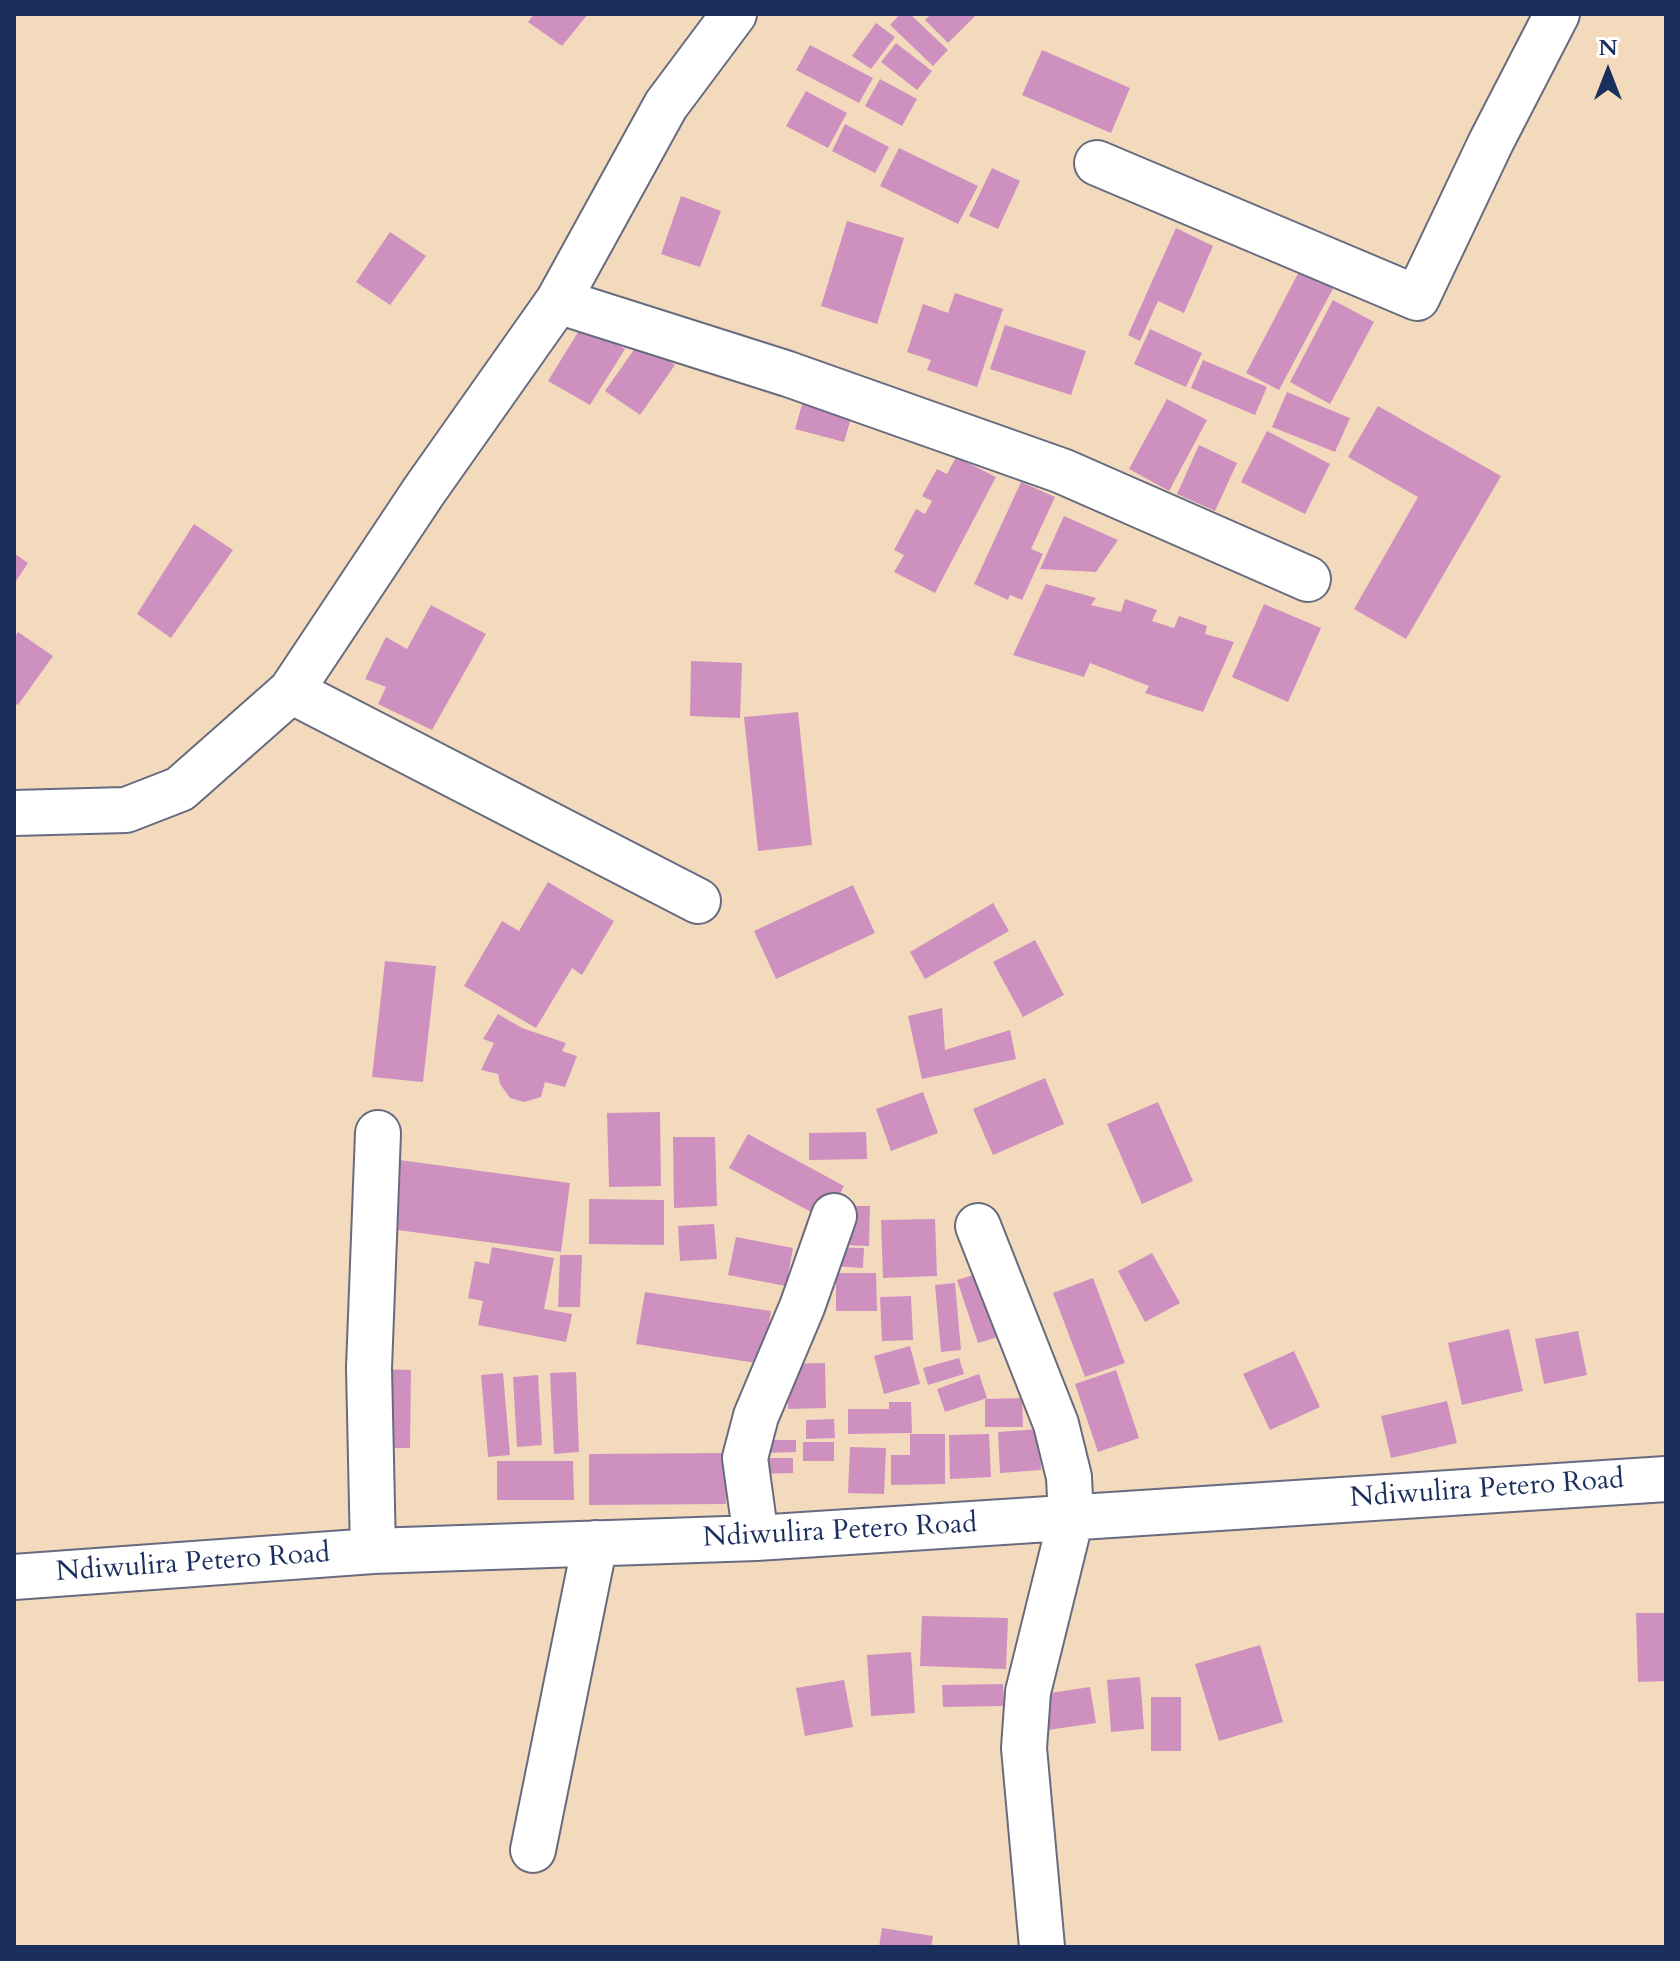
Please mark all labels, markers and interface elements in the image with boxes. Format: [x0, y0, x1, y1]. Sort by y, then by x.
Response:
north arrow [1568, 32, 1648, 112]
text: N [1598, 33, 1618, 63]
street label: Ndiwulira Petero Road [1349, 1464, 1625, 1516]
street label: Ndiwulira Petero Road [702, 1508, 978, 1556]
street label: Ndiwulira Petero Road [55, 1538, 331, 1590]

